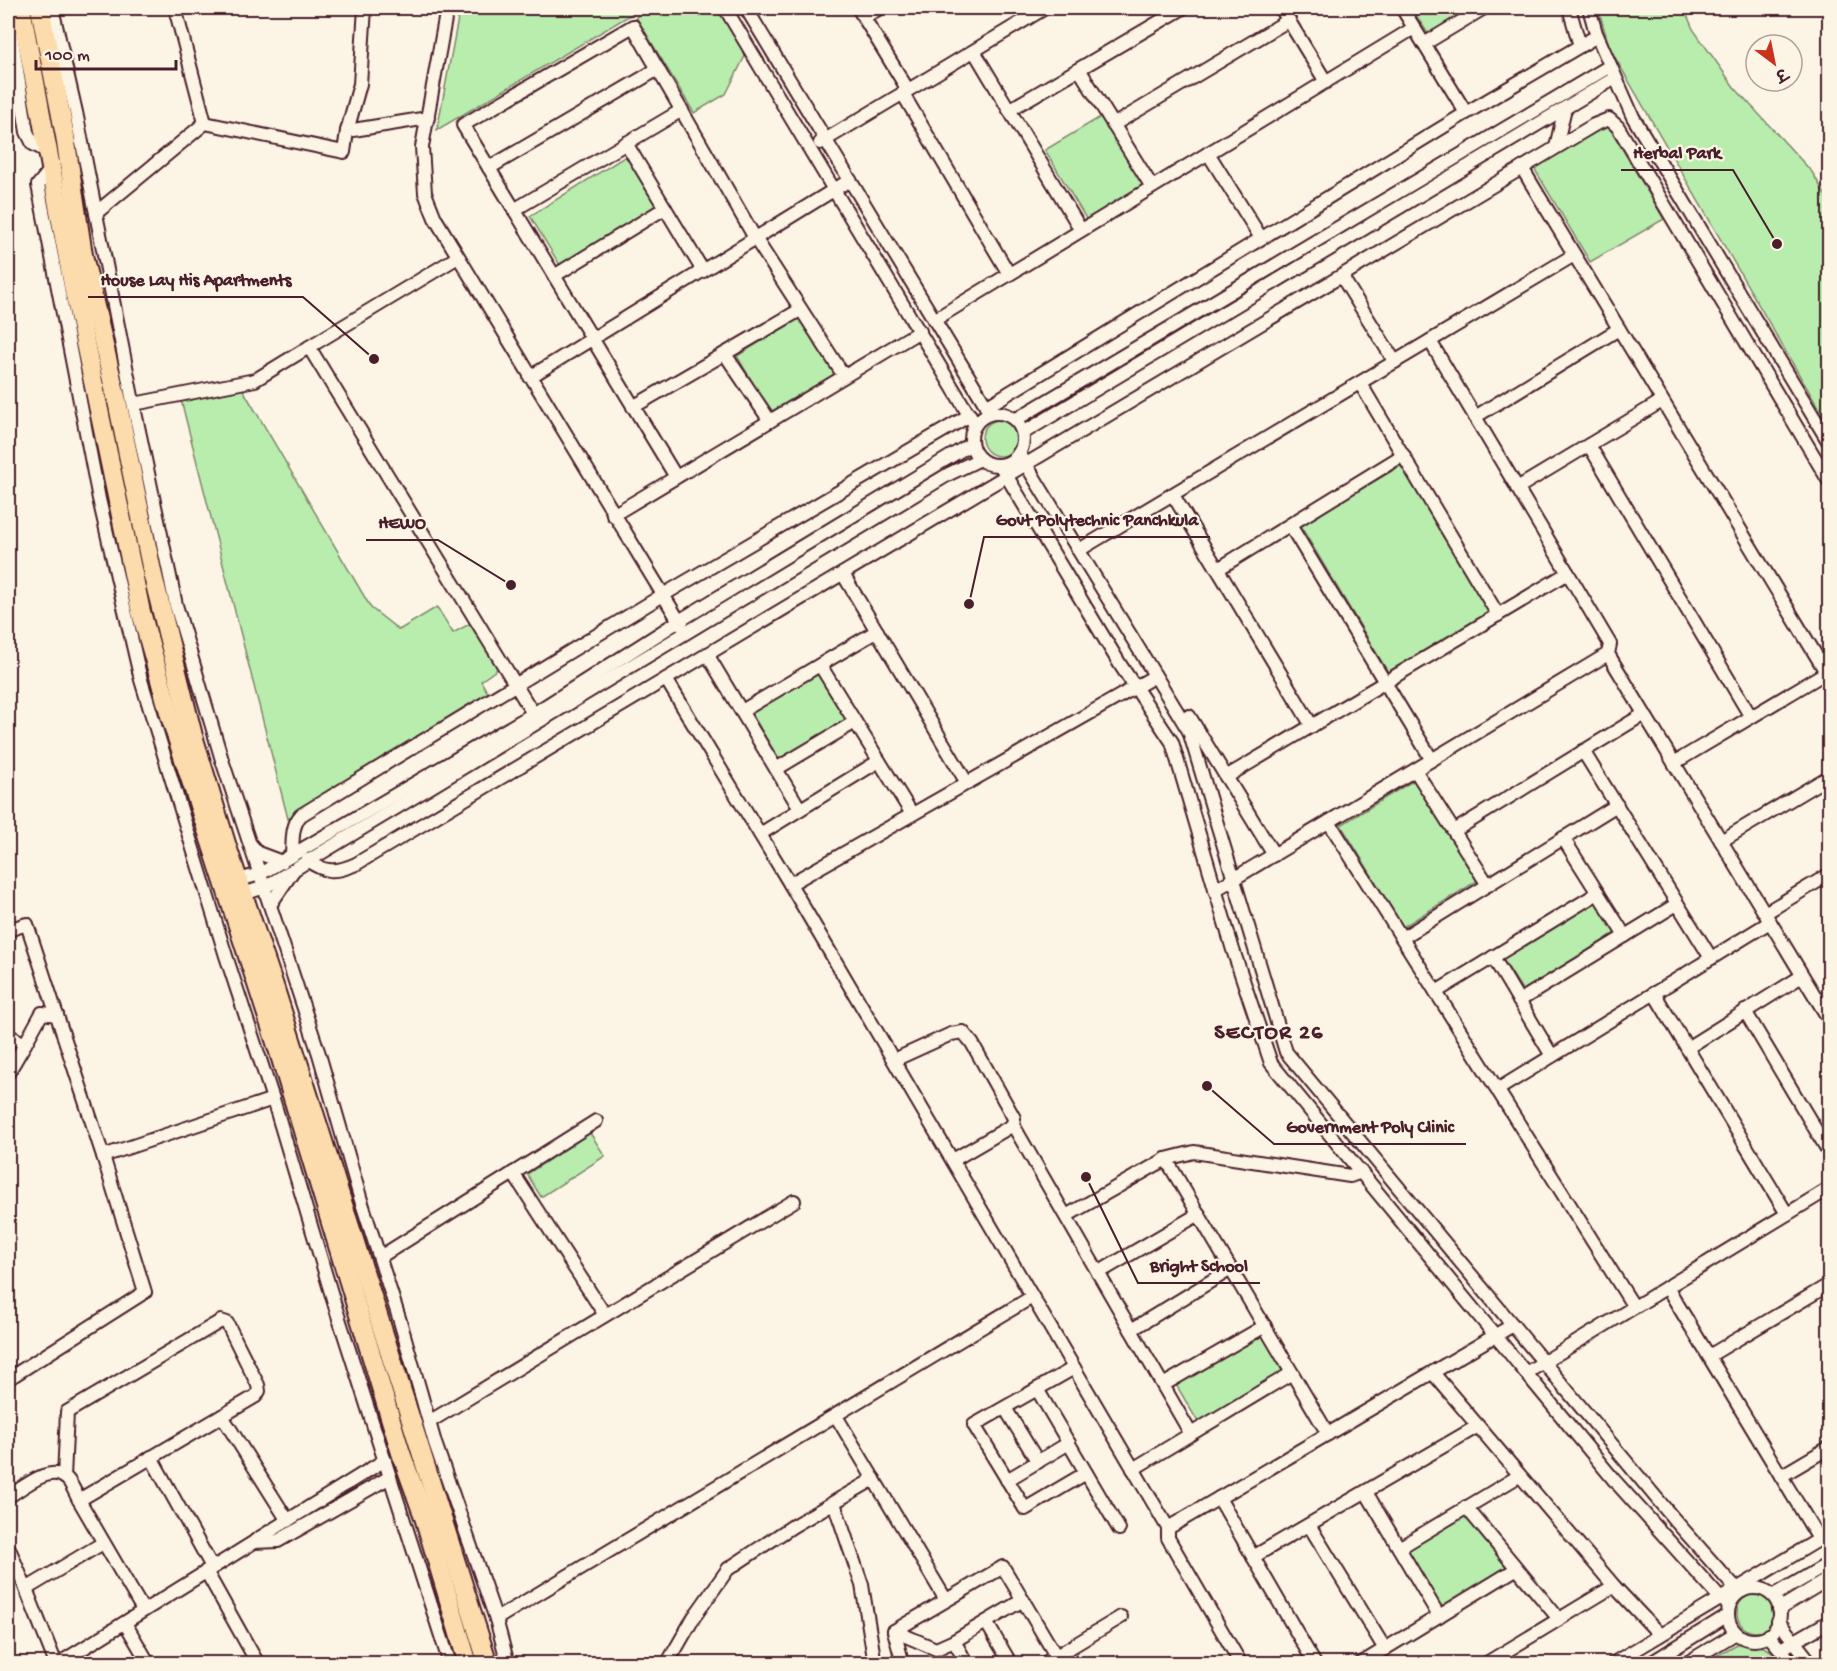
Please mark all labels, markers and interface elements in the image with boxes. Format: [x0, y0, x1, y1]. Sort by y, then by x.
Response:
scale bar [36, 33, 176, 71]
north arrow [1744, 33, 1804, 93]
text: 100 m [44, 46, 90, 67]
text: उ [1769, 61, 1791, 84]
callout: Herbal Park [1621, 134, 1733, 170]
text: Herbal Park [1633, 144, 1723, 165]
callout: House Lay His Apartments [88, 261, 303, 297]
text: House Lay His Apartments [101, 271, 293, 292]
callout: Govt Polytechnic Panchkula [984, 501, 1210, 537]
callout: HEWO [366, 504, 438, 540]
text: Govt Polytechnic Panchkula [996, 511, 1199, 532]
text: HEWO [378, 514, 426, 535]
district label: SECTOR 26 [1214, 1021, 1324, 1047]
callout: Government Poly Clinic [1274, 1108, 1466, 1144]
text: Government Poly Clinic [1286, 1118, 1455, 1139]
callout: Bright School [1138, 1247, 1260, 1283]
text: Bright School [1149, 1257, 1248, 1278]

